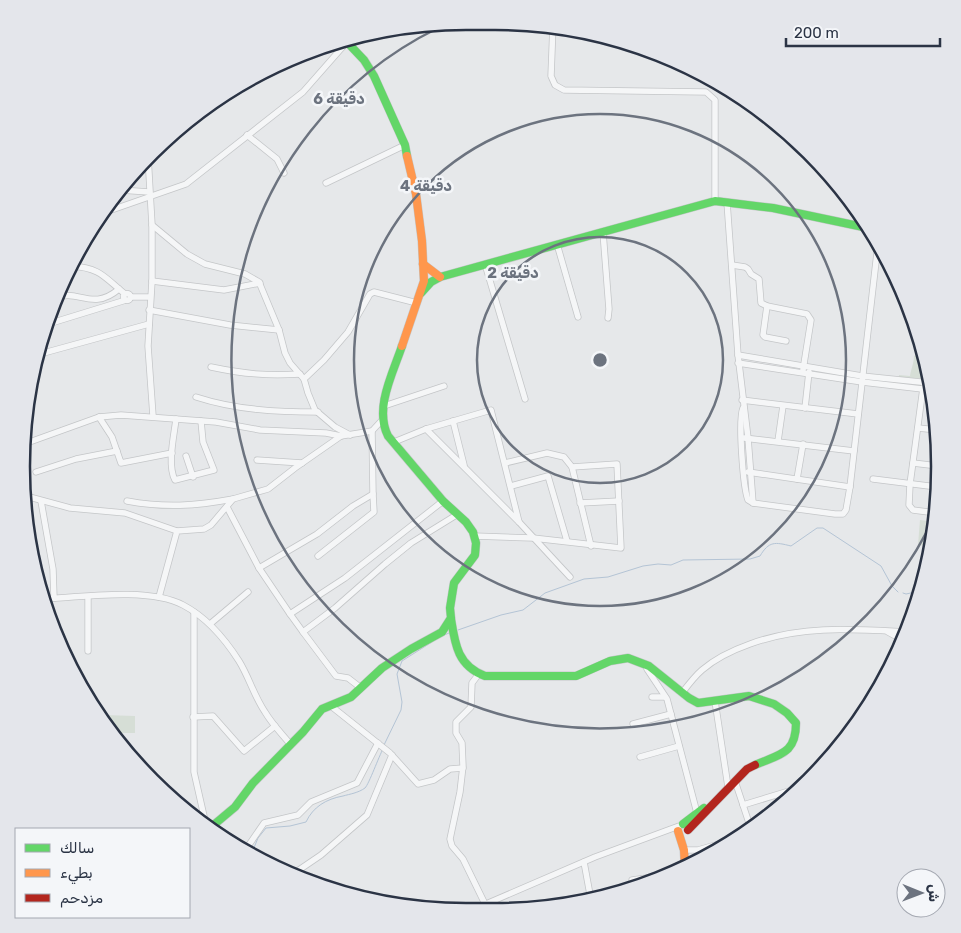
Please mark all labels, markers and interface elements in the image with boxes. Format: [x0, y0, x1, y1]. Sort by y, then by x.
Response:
scale bar [786, 15, 940, 47]
text: 200 m [794, 24, 839, 42]
text: 6 دقيقة [313, 90, 365, 108]
text: 4 دقيقة [400, 177, 452, 195]
text: 2 دقيقة [487, 264, 539, 282]
centre of rings [591, 351, 609, 369]
legend [15, 828, 190, 918]
text: سالك [60, 839, 95, 857]
text: بطيء [60, 864, 93, 885]
north arrow [896, 868, 946, 918]
text: ش [925, 884, 942, 902]
text: مزدحم [60, 889, 103, 908]

